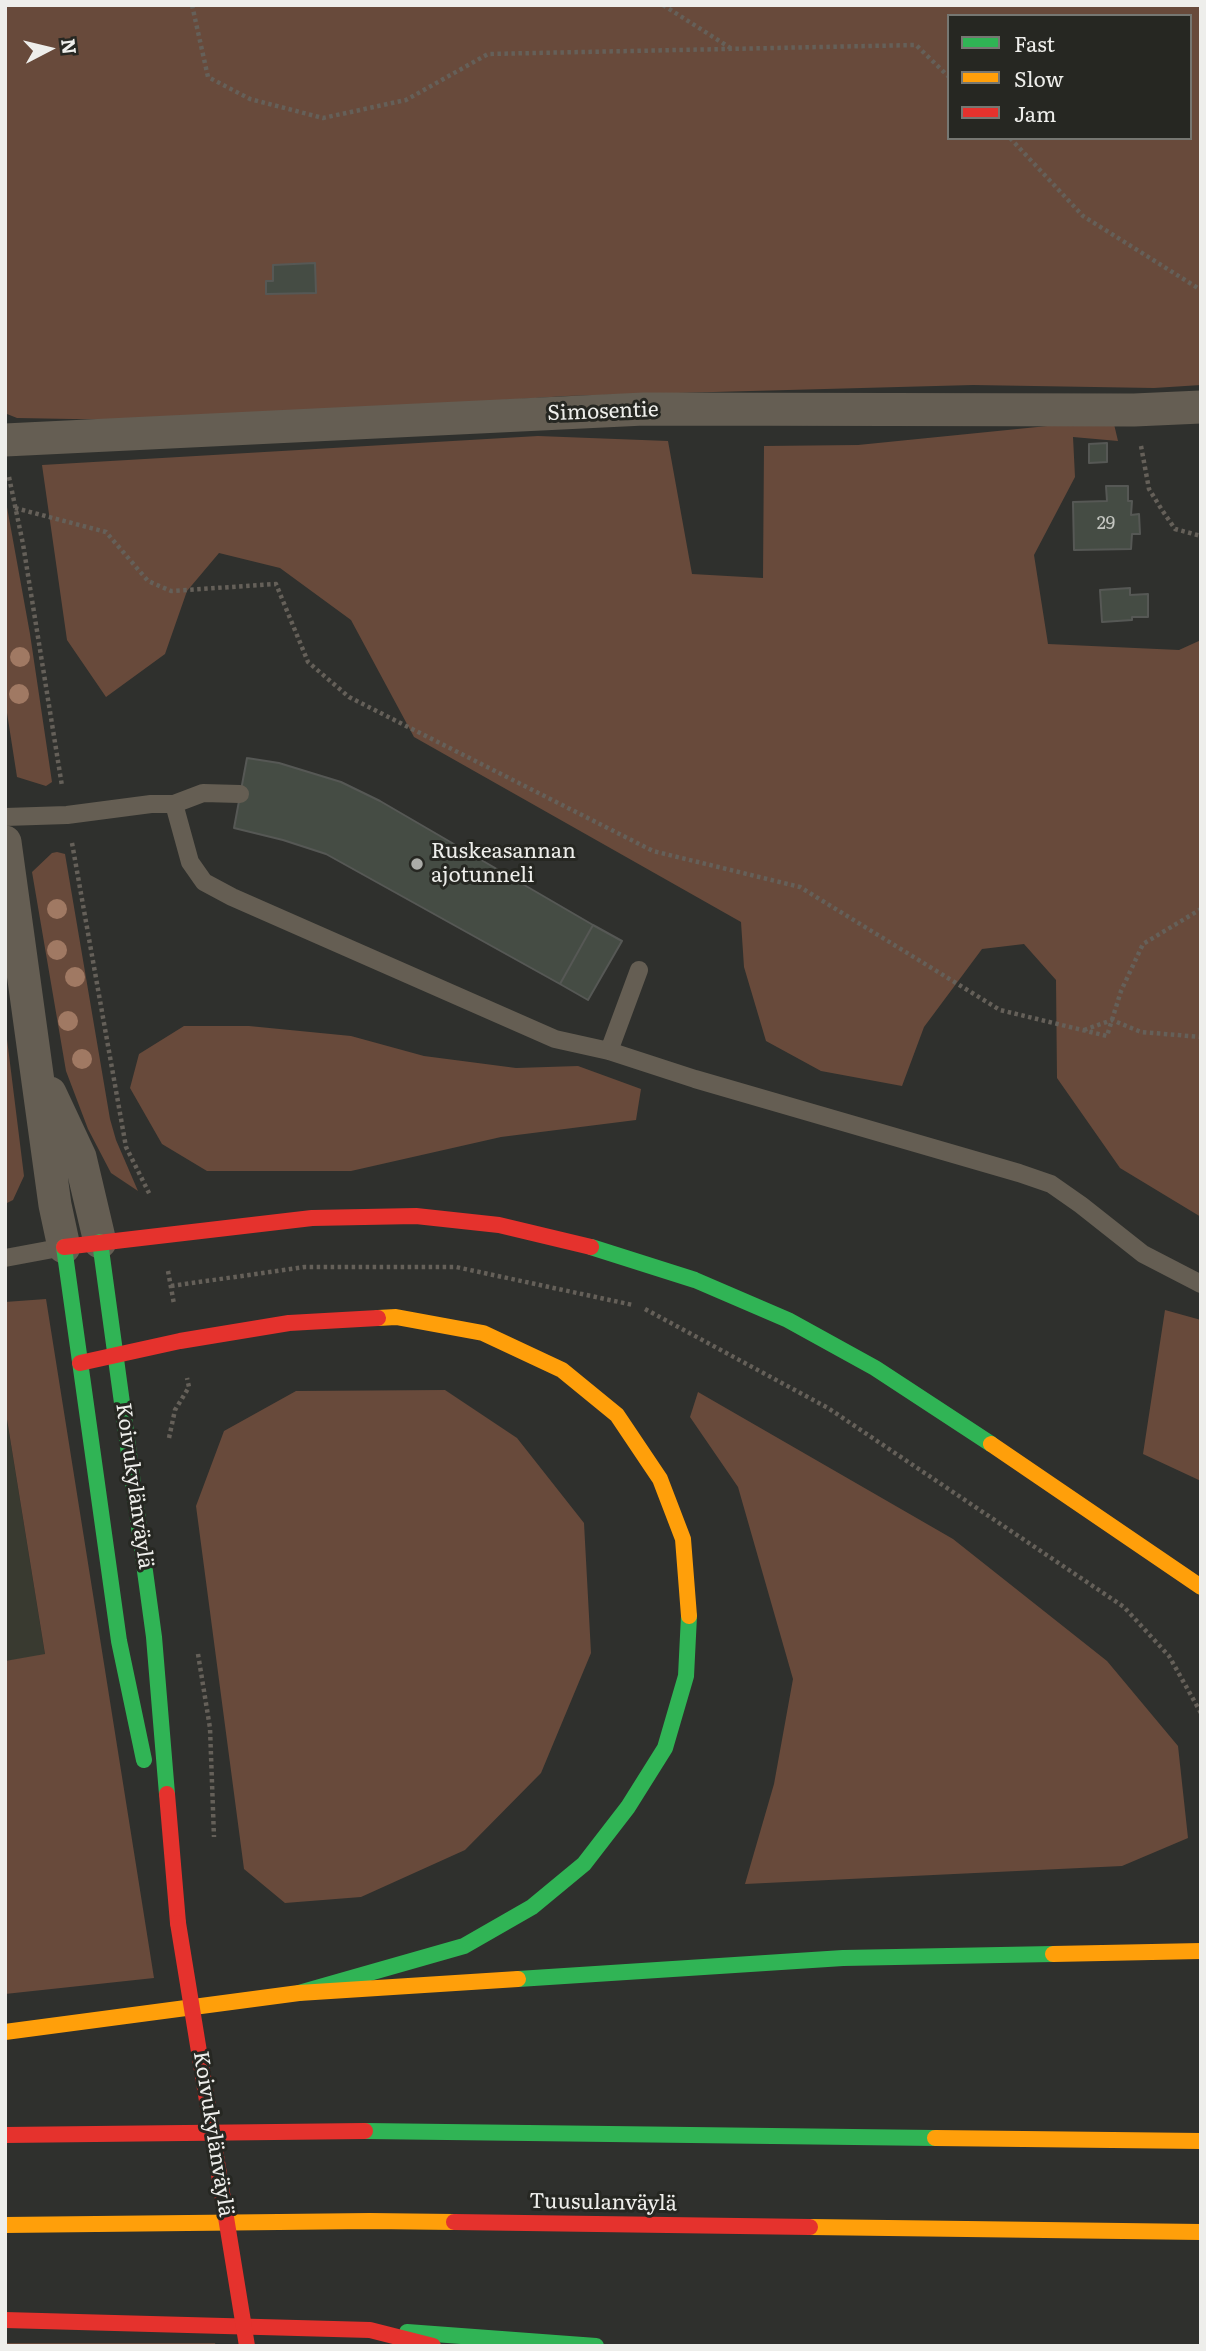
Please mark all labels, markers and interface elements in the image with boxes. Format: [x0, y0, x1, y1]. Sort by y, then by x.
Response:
north arrow [14, 14, 84, 84]
legend [947, 14, 1192, 140]
text: Fast [1014, 27, 1055, 58]
text: N [55, 37, 85, 56]
text: Slow [1014, 62, 1064, 93]
text: Jam [1014, 97, 1056, 128]
street label: Simosentie [547, 397, 659, 427]
house number: 29 [1097, 513, 1115, 535]
place label: Ruskeasannan ajotunneli [431, 839, 576, 889]
marker: Ruskeasannan ajotunneli [409, 856, 425, 872]
street label: Koivukylänväylä [110, 1401, 158, 1571]
street label: Koivukylänväylä [187, 2049, 239, 2219]
street label: Tuusulanväylä [529, 2189, 677, 2217]

